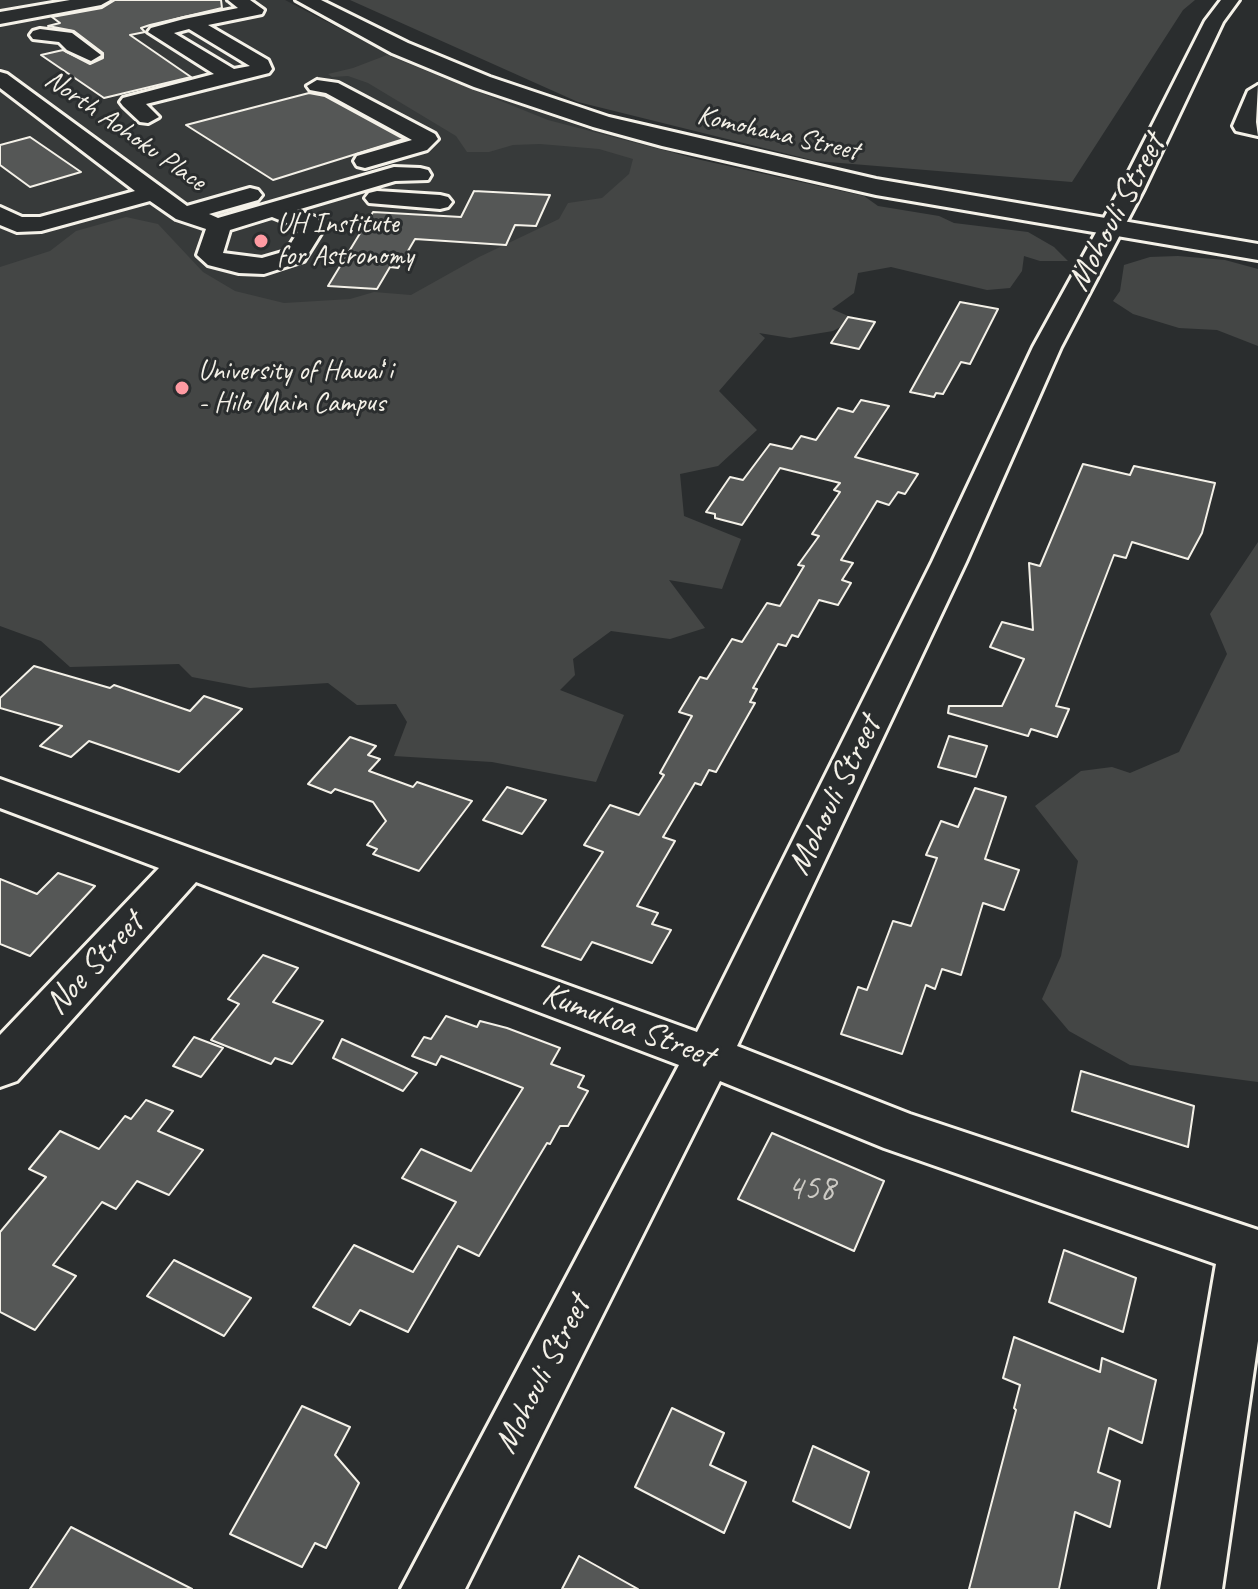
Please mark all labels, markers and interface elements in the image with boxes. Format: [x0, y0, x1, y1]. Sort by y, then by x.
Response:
street label: North Aohoku Place [38, 63, 212, 199]
street label: Komohana Street [694, 99, 862, 169]
street label: Mohouli Street [1059, 128, 1175, 298]
place label: UH Institute for Astronomy [277, 208, 414, 274]
marker: UH Institute for Astronomy [252, 232, 270, 250]
place label: University of Hawaiʻi - Hilo Main Campus [198, 355, 393, 421]
marker: University of Hawaiʻi - Hilo Main Campus [173, 379, 191, 397]
street label: Mohouli Street [779, 710, 891, 882]
street label: Noe Street [37, 904, 153, 1024]
street label: Kumukoa Street [536, 975, 720, 1077]
house number: 458 [787, 1168, 835, 1212]
street label: Mohouli Street [486, 1289, 600, 1461]

